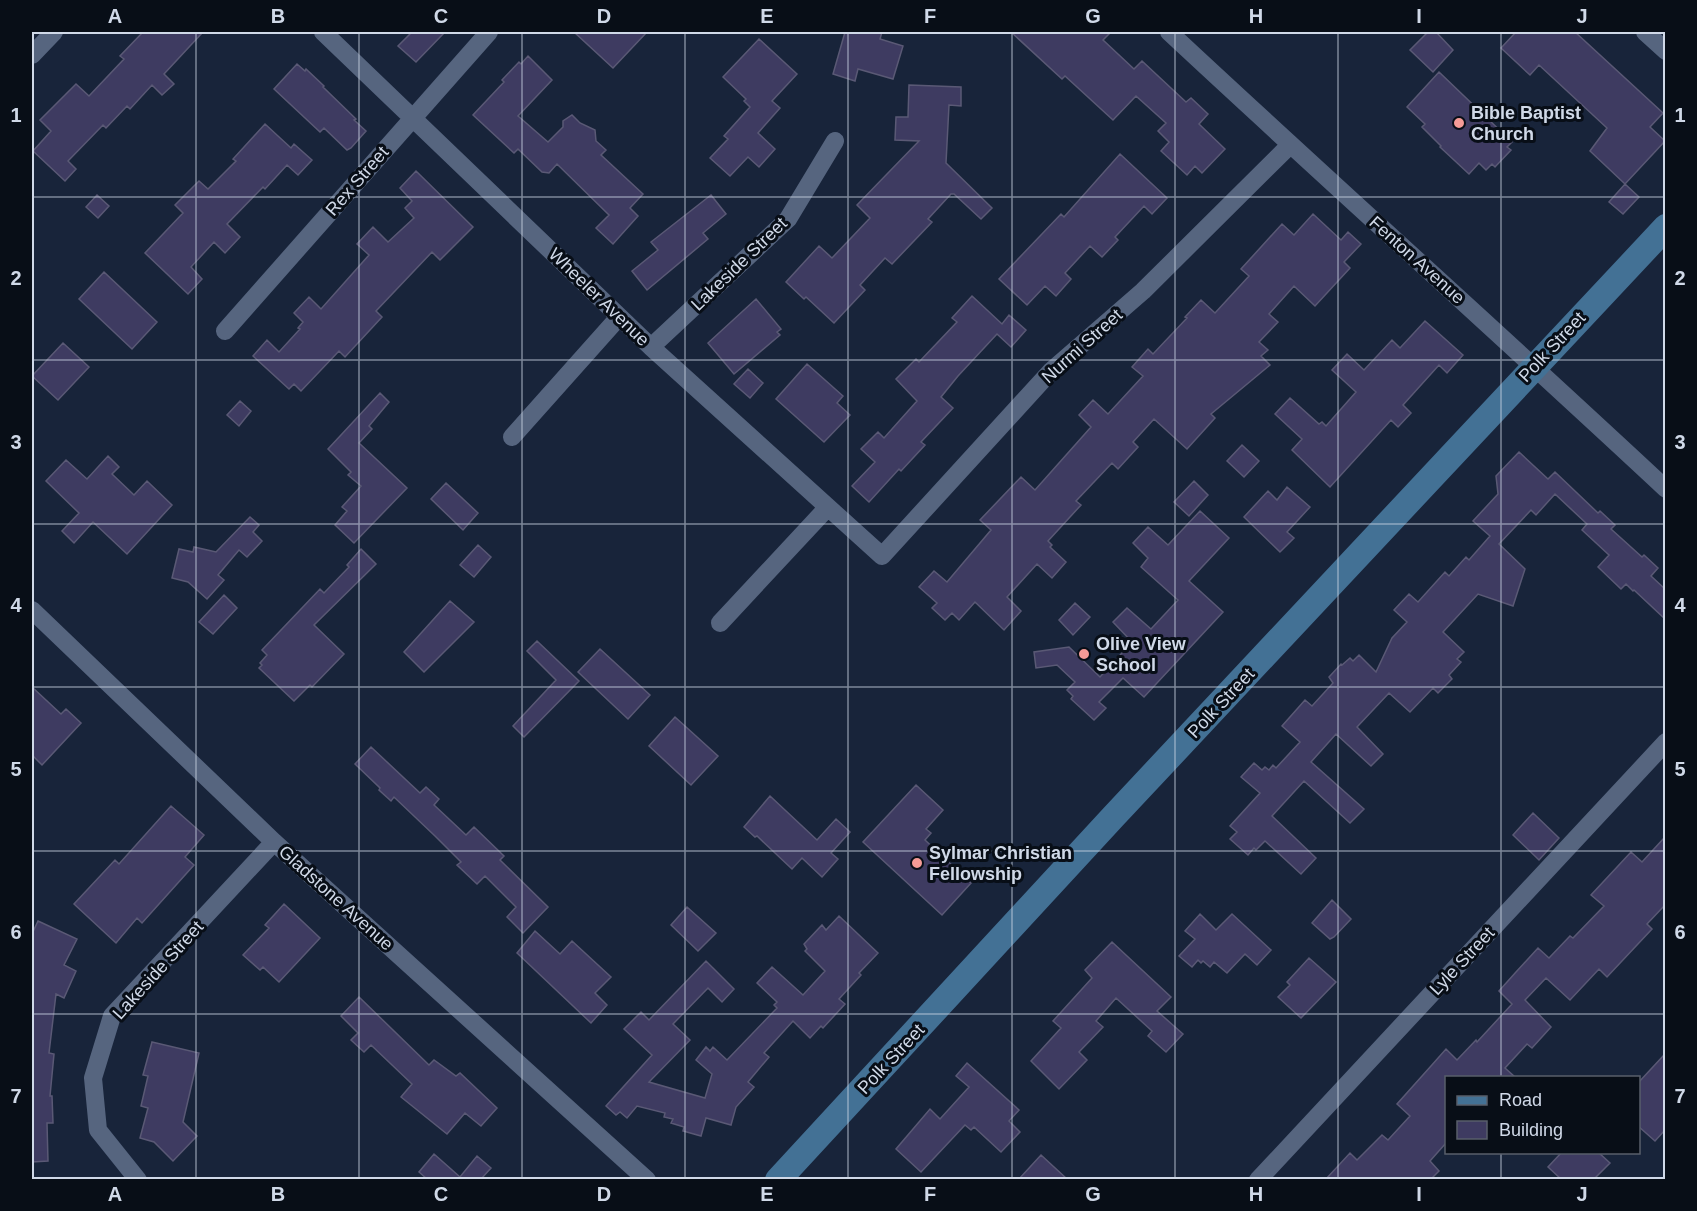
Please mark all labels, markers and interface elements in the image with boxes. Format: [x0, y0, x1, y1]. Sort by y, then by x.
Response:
text: A [108, 5, 122, 27]
text: B [271, 5, 285, 27]
text: C [434, 5, 448, 27]
text: D [597, 5, 611, 27]
text: E [760, 5, 774, 27]
text: F [924, 5, 936, 27]
text: G [1085, 5, 1101, 27]
text: H [1249, 5, 1263, 27]
text: I [1416, 5, 1422, 27]
text: J [1576, 5, 1588, 27]
place label: Bible Baptist Church [1471, 103, 1581, 144]
text: 1 [10, 104, 22, 126]
text: 1 [1674, 104, 1686, 126]
marker: Bible Baptist Church [1452, 116, 1466, 130]
street label: Rex Street [322, 142, 392, 220]
street label: Fenton Avenue [1365, 212, 1469, 308]
street label: Lakeside Street [687, 213, 791, 315]
street label: Wheeler Avenue [545, 244, 653, 350]
text: 2 [10, 267, 22, 289]
text: 2 [1674, 267, 1686, 289]
street label: Nurmi Street [1038, 305, 1126, 387]
street label: Polk Street [1515, 308, 1589, 386]
text: 3 [10, 431, 22, 453]
text: 3 [1674, 431, 1686, 453]
text: 4 [10, 594, 22, 616]
text: 4 [1674, 594, 1686, 616]
place label: Olive View School [1096, 634, 1187, 675]
marker: Olive View School [1077, 647, 1091, 661]
street label: Polk Street [1184, 664, 1258, 742]
text: 5 [10, 758, 22, 780]
text: 5 [1674, 758, 1686, 780]
street label: Gladstone Avenue [275, 841, 397, 955]
place label: Sylmar Christian Fellowship [929, 843, 1072, 884]
marker: Sylmar Christian Fellowship [910, 856, 924, 870]
street label: Lakeside Street [109, 917, 207, 1023]
text: 6 [10, 921, 22, 943]
text: 6 [1674, 921, 1686, 943]
street label: Lyle Street [1426, 923, 1498, 999]
street label: Polk Street [854, 1020, 928, 1098]
legend [1445, 1076, 1640, 1154]
text: 7 [10, 1085, 22, 1107]
text: 7 [1674, 1085, 1686, 1107]
text: Road [1499, 1090, 1542, 1110]
text: Building [1499, 1120, 1563, 1140]
text: A [108, 1183, 122, 1205]
text: B [271, 1183, 285, 1205]
text: C [434, 1183, 448, 1205]
text: D [597, 1183, 611, 1205]
text: E [760, 1183, 774, 1205]
text: F [924, 1183, 936, 1205]
text: G [1085, 1183, 1101, 1205]
text: H [1249, 1183, 1263, 1205]
text: I [1416, 1183, 1422, 1205]
text: J [1576, 1183, 1588, 1205]

